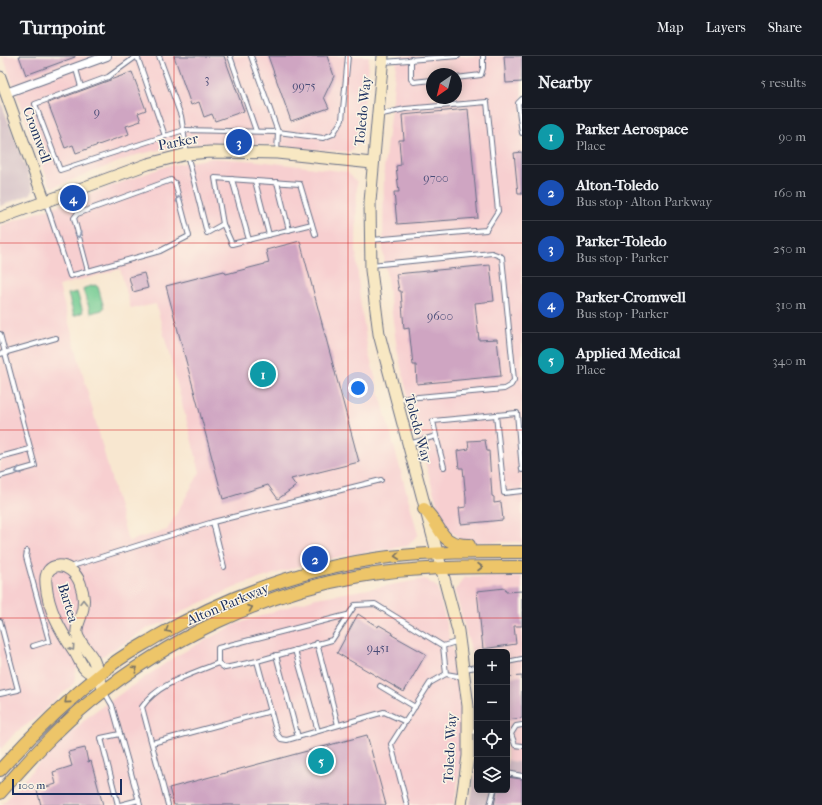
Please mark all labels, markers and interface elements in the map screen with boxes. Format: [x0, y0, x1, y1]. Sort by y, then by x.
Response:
text: Turnpoint [20, 17, 105, 39]
text: Map [657, 19, 684, 36]
text: Layers [706, 19, 746, 36]
text: Share [768, 19, 802, 36]
north arrow [426, 68, 462, 104]
house number: 3 [205, 72, 210, 86]
text: Nearby [538, 72, 592, 92]
street label: Toledo Way [351, 75, 375, 147]
text: 5 results [761, 75, 806, 90]
house number: 9975 [292, 79, 316, 93]
street label: Cromwell [19, 105, 55, 165]
house number: 9 [94, 105, 100, 119]
text: Parker Aerospace [576, 120, 688, 138]
pin: 3 [226, 127, 252, 157]
text: 1 [549, 129, 553, 144]
text: 90 m [778, 129, 806, 144]
street label: Parker [157, 130, 200, 154]
text: Place [576, 138, 606, 153]
house number: 9700 [423, 171, 449, 185]
text: Alton-Toledo [576, 176, 659, 194]
pin: 4 [60, 183, 86, 213]
text: 2 [548, 185, 554, 200]
text: 160 m [774, 185, 806, 200]
text: Bus stop · Alton Parkway [576, 194, 712, 209]
one-way arrow [175, 195, 184, 202]
one-way arrow [74, 232, 82, 238]
text: Parker-Toledo [576, 232, 667, 250]
text: 3 [548, 241, 554, 256]
text: 250 m [773, 241, 806, 256]
text: Bus stop · Parker [576, 250, 668, 265]
text: Parker-Cromwell [576, 288, 686, 306]
text: 4 [547, 297, 555, 312]
text: 310 m [775, 297, 806, 312]
text: Bus stop · Parker [576, 306, 668, 321]
house number: 9600 [427, 309, 453, 323]
text: Applied Medical [576, 344, 680, 362]
text: 5 [548, 353, 554, 368]
text: 340 m [772, 353, 806, 368]
pin: 1 [250, 359, 276, 389]
text: Place [576, 362, 606, 377]
your location [348, 378, 368, 398]
street label: Toledo Way [401, 393, 435, 466]
one-way arrow [14, 467, 21, 475]
pin: 2 [302, 544, 328, 574]
one-way arrow [394, 552, 400, 561]
one-way arrow [477, 563, 483, 571]
street label: Alton Parkway [183, 579, 272, 629]
street label: Bartea [54, 581, 82, 625]
one-way arrow [79, 599, 87, 605]
one-way arrow [247, 605, 254, 613]
one-way arrow [165, 625, 173, 633]
house number: 9451 [367, 641, 389, 655]
one-way arrow [67, 644, 75, 651]
map controls [474, 649, 510, 793]
button: + [474, 649, 510, 685]
one-way arrow [131, 666, 138, 673]
button: − [474, 685, 510, 721]
one-way arrow [65, 697, 72, 704]
street label: Toledo Way [440, 712, 460, 783]
button: locate [474, 721, 510, 757]
pin: 5 [308, 746, 334, 776]
button: layers [474, 757, 510, 793]
scale bar [12, 777, 122, 796]
text: 100 m [18, 779, 46, 792]

